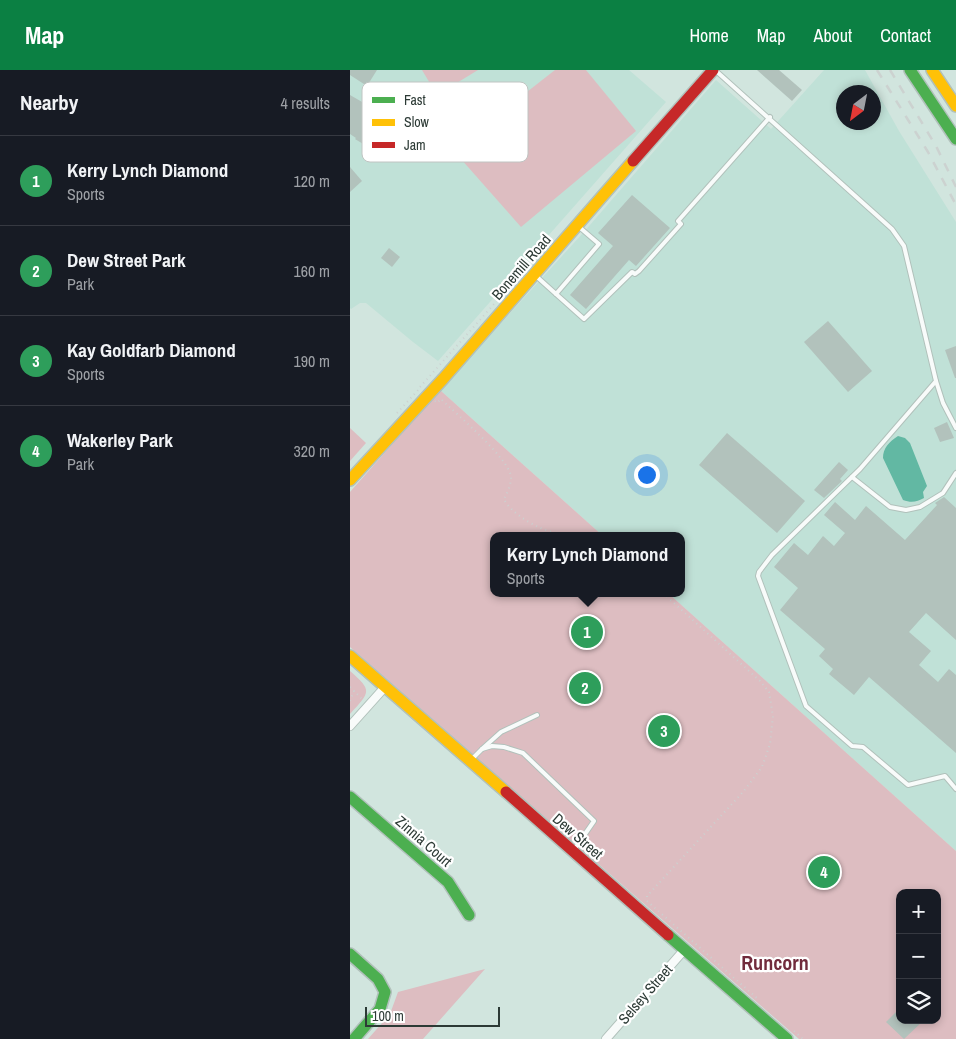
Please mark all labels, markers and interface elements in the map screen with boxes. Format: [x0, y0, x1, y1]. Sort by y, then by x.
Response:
text: Map [25, 19, 64, 51]
text: Home [689, 23, 729, 48]
text: Map [757, 23, 786, 48]
text: About [814, 23, 852, 48]
text: Contact [880, 23, 931, 48]
legend [362, 82, 528, 162]
north arrow [836, 85, 881, 130]
text: Nearby [20, 88, 78, 117]
text: Fast [404, 91, 426, 109]
text: 4 results [280, 92, 330, 114]
text: Slow [404, 113, 430, 131]
text: Jam [404, 136, 426, 154]
text: Kerry Lynch Diamond [67, 157, 228, 183]
text: 1 [32, 170, 40, 192]
text: 120 m [294, 170, 330, 192]
text: Sports [67, 183, 105, 205]
street label: Bonemill Road [487, 230, 555, 304]
text: Dew Street Park [67, 247, 186, 273]
text: 2 [32, 260, 40, 282]
text: 160 m [294, 260, 330, 282]
text: Park [67, 273, 94, 295]
text: Kay Goldfarb Diamond [67, 337, 236, 363]
text: 3 [32, 350, 40, 372]
text: 190 m [294, 350, 330, 372]
text: Sports [67, 363, 105, 385]
text: Wakerley Park [67, 427, 173, 453]
text: 4 [32, 440, 40, 462]
text: 320 m [294, 440, 330, 462]
text: Park [67, 453, 94, 475]
your location [634, 462, 660, 488]
popup [490, 532, 685, 597]
text: Kerry Lynch Diamond [507, 541, 668, 567]
text: Sports [507, 567, 545, 589]
pin: 1 [571, 613, 603, 651]
pin: 2 [569, 669, 601, 707]
pin: 3 [648, 712, 680, 750]
street label: Dew Street [548, 808, 608, 864]
street label: Zinnia Court [391, 811, 457, 872]
pin: 4 [808, 853, 840, 891]
map controls [896, 889, 941, 1024]
button: + [896, 889, 941, 934]
button: − [896, 934, 941, 979]
district label: Runcorn [741, 949, 809, 976]
street label: Selsey Street [613, 959, 677, 1028]
button: layers [896, 979, 941, 1024]
scale bar [365, 1004, 500, 1027]
text: 100 m [372, 1007, 404, 1025]

